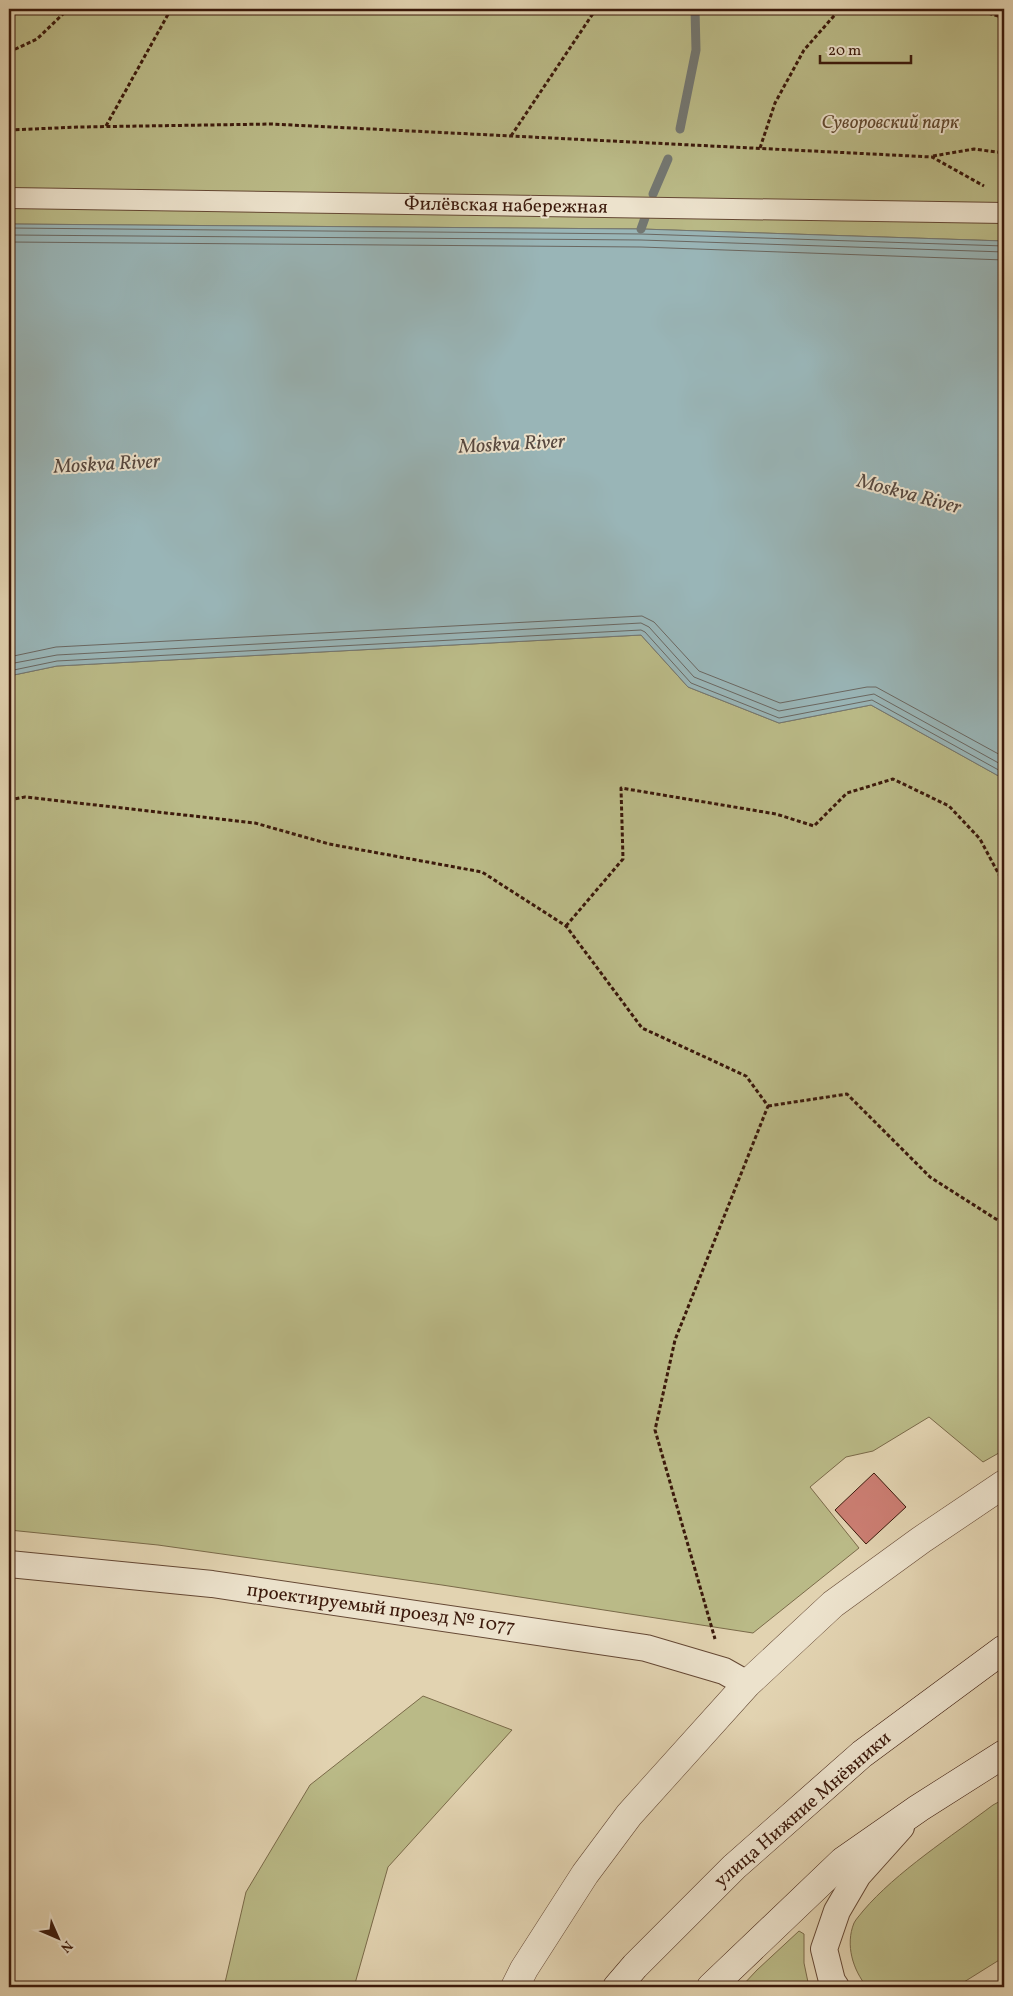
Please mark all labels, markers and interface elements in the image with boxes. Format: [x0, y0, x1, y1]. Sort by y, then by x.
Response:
scale bar [820, 32, 912, 64]
text: 20 m [828, 41, 861, 62]
park label: Суворовский парк [821, 110, 960, 136]
street label: Филёвская набережная [404, 191, 608, 221]
water label: Moskva River [457, 428, 566, 462]
water label: Moskva River [52, 448, 161, 482]
water label: Moskva River [853, 467, 965, 522]
street label: проектируемый проезд № 1077 [245, 1577, 517, 1641]
street label: улица Нижние Мнёвники [709, 1726, 897, 1894]
north arrow [32, 1914, 82, 1964]
text: N [56, 1936, 76, 1956]

